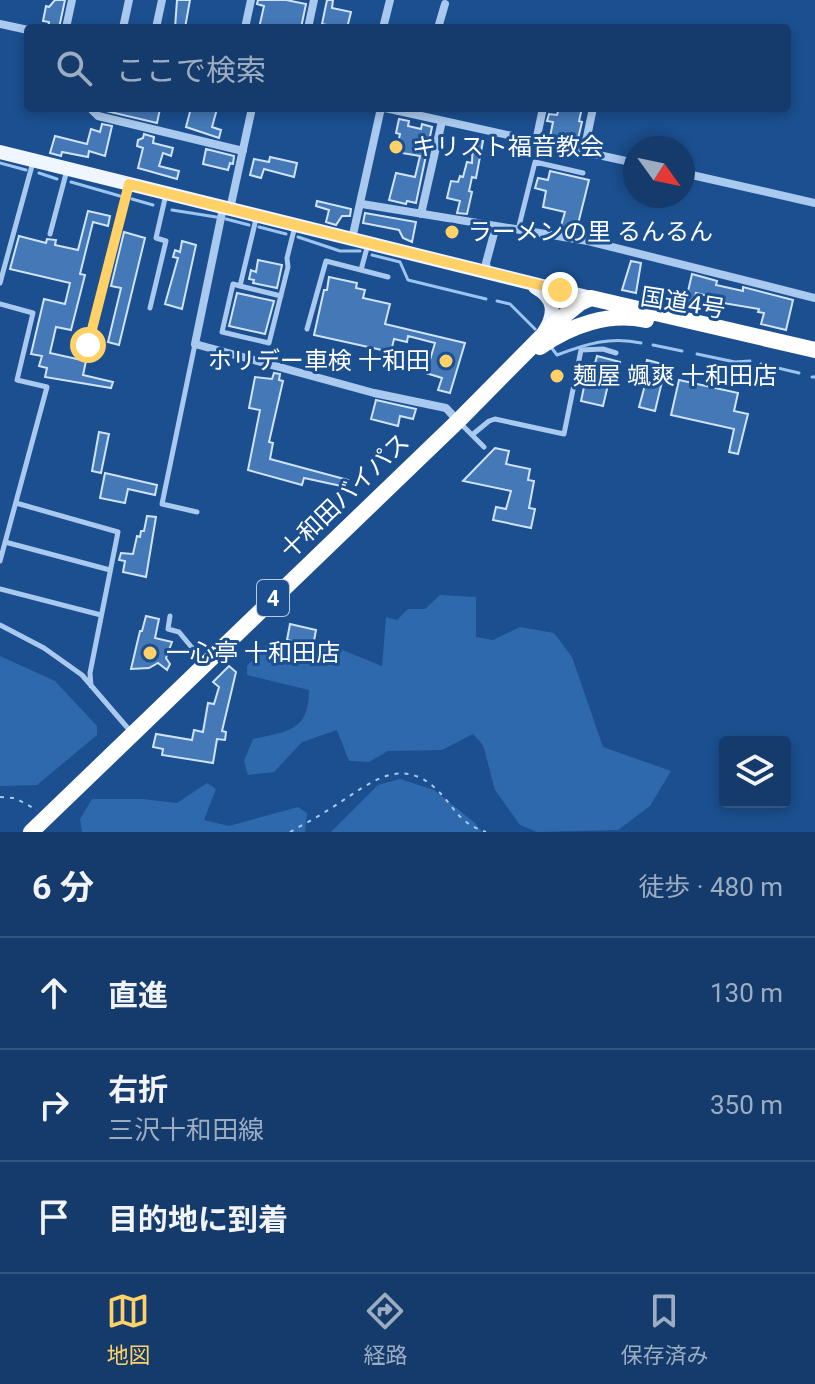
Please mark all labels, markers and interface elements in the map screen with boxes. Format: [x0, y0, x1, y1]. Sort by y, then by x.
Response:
search box [24, 24, 791, 112]
icon: search [52, 46, 96, 90]
text: ここで検索 [116, 53, 266, 88]
place label: キリスト福音教会 [412, 133, 604, 161]
north arrow [623, 136, 695, 208]
marker: キリスト福音教会 [387, 138, 405, 156]
place label: ラーメンの里 るんるん [468, 218, 713, 246]
marker: ラーメンの里 るんるん [443, 223, 461, 241]
route end [542, 272, 578, 308]
street label: 国道4号 [639, 282, 727, 324]
route start [70, 327, 106, 363]
place label: ホリデー車検 十和田 [208, 347, 430, 375]
marker: ホリデー車検 十和田 [437, 352, 455, 370]
place label: 麺屋 颯爽 十和田店 [573, 362, 777, 390]
marker: 麺屋 颯爽 十和田店 [548, 367, 566, 385]
street label: 十和田バイパス [275, 428, 415, 564]
road number: 4 [257, 580, 289, 616]
place label: 一心亭 十和田店 [166, 639, 340, 667]
marker: 一心亭 十和田店 [141, 644, 159, 662]
map controls [719, 736, 791, 808]
button: layers [719, 736, 791, 808]
text: 6 分 [32, 867, 94, 907]
text: 徒歩 · 480 m [638, 872, 783, 902]
icon: ahead [32, 971, 76, 1015]
text: 直進 [108, 978, 168, 1013]
text: 130 m [710, 978, 783, 1008]
text: 右折 [108, 1072, 168, 1107]
icon: right [32, 1083, 76, 1127]
text: 350 m [710, 1090, 783, 1120]
text: 三沢十和田線 [108, 1115, 264, 1145]
icon: arrive [32, 1195, 76, 1239]
text: 目的地に到着 [108, 1202, 288, 1237]
tab: 地図 [106, 1289, 151, 1369]
tab: 経路 [363, 1289, 408, 1369]
tab: 保存済み [620, 1289, 709, 1369]

